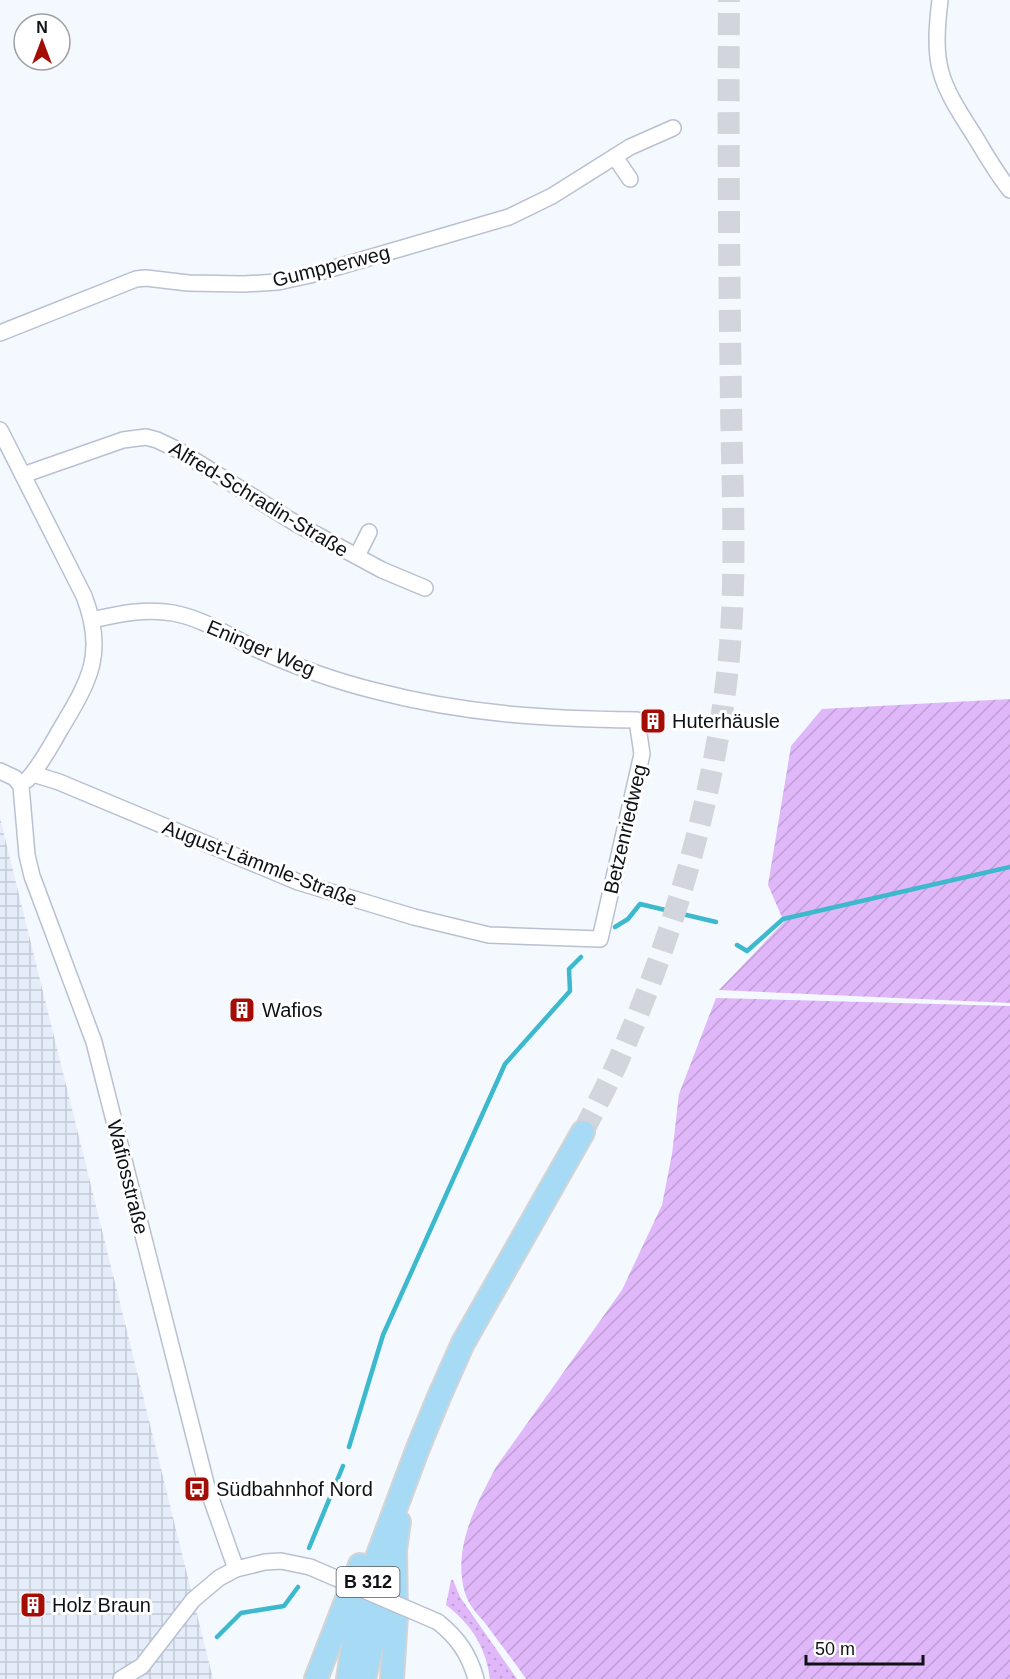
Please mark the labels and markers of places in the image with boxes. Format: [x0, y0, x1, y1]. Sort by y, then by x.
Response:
building icon: Huterhäusle [638, 706, 668, 736]
place label: Huterhäusle [672, 710, 780, 732]
building icon: Wafios [227, 995, 257, 1025]
place label: Wafios [262, 999, 322, 1021]
bus stop icon: Südbahnhof Nord [182, 1474, 212, 1504]
place label: Südbahnhof Nord [216, 1478, 373, 1500]
building icon: Holz Braun [18, 1590, 48, 1620]
place label: Holz Braun [52, 1594, 151, 1616]

